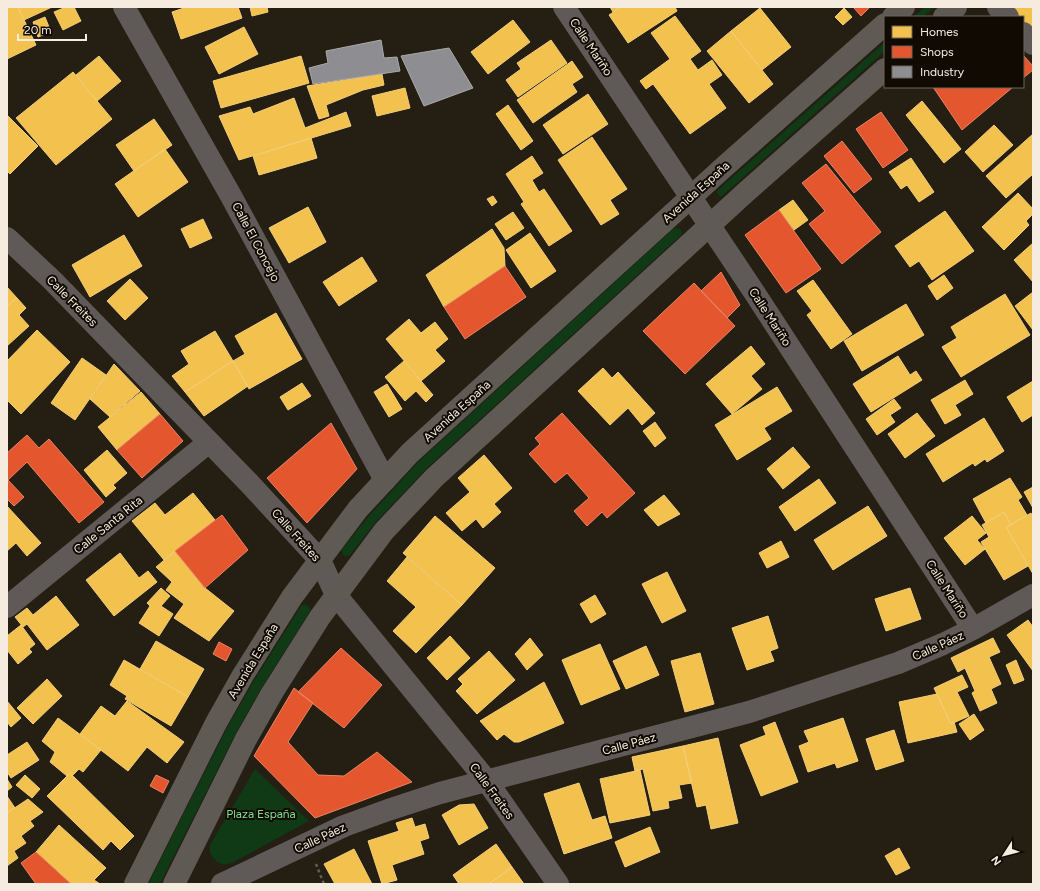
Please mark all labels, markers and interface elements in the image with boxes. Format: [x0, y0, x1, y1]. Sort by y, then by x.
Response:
scale bar [18, 16, 86, 42]
street label: Calle Mariño [567, 16, 615, 78]
legend [884, 16, 1024, 88]
text: 20 m [24, 23, 52, 37]
text: Homes [920, 25, 959, 39]
text: Shops [920, 45, 954, 59]
text: Industry [920, 65, 965, 79]
street label: Avenida España [660, 158, 732, 226]
street label: Calle El Concejo [229, 200, 283, 284]
street label: Calle Freites [44, 273, 101, 330]
street label: Calle Mariño [746, 285, 794, 349]
street label: Avenida España [421, 377, 493, 445]
street label: Calle Santa Rita [71, 493, 145, 557]
street label: Calle Freites [269, 506, 324, 565]
street label: Calle Mariño [923, 557, 971, 621]
street label: Avenida España [225, 621, 281, 701]
street label: Calle Páez [910, 628, 966, 664]
street label: Calle Páez [601, 730, 657, 758]
street label: Calle Freites [467, 760, 517, 822]
park label: Plaza España [226, 807, 296, 821]
street label: Calle Páez [292, 820, 348, 856]
north arrow [984, 835, 1024, 875]
text: N [989, 853, 1004, 868]

